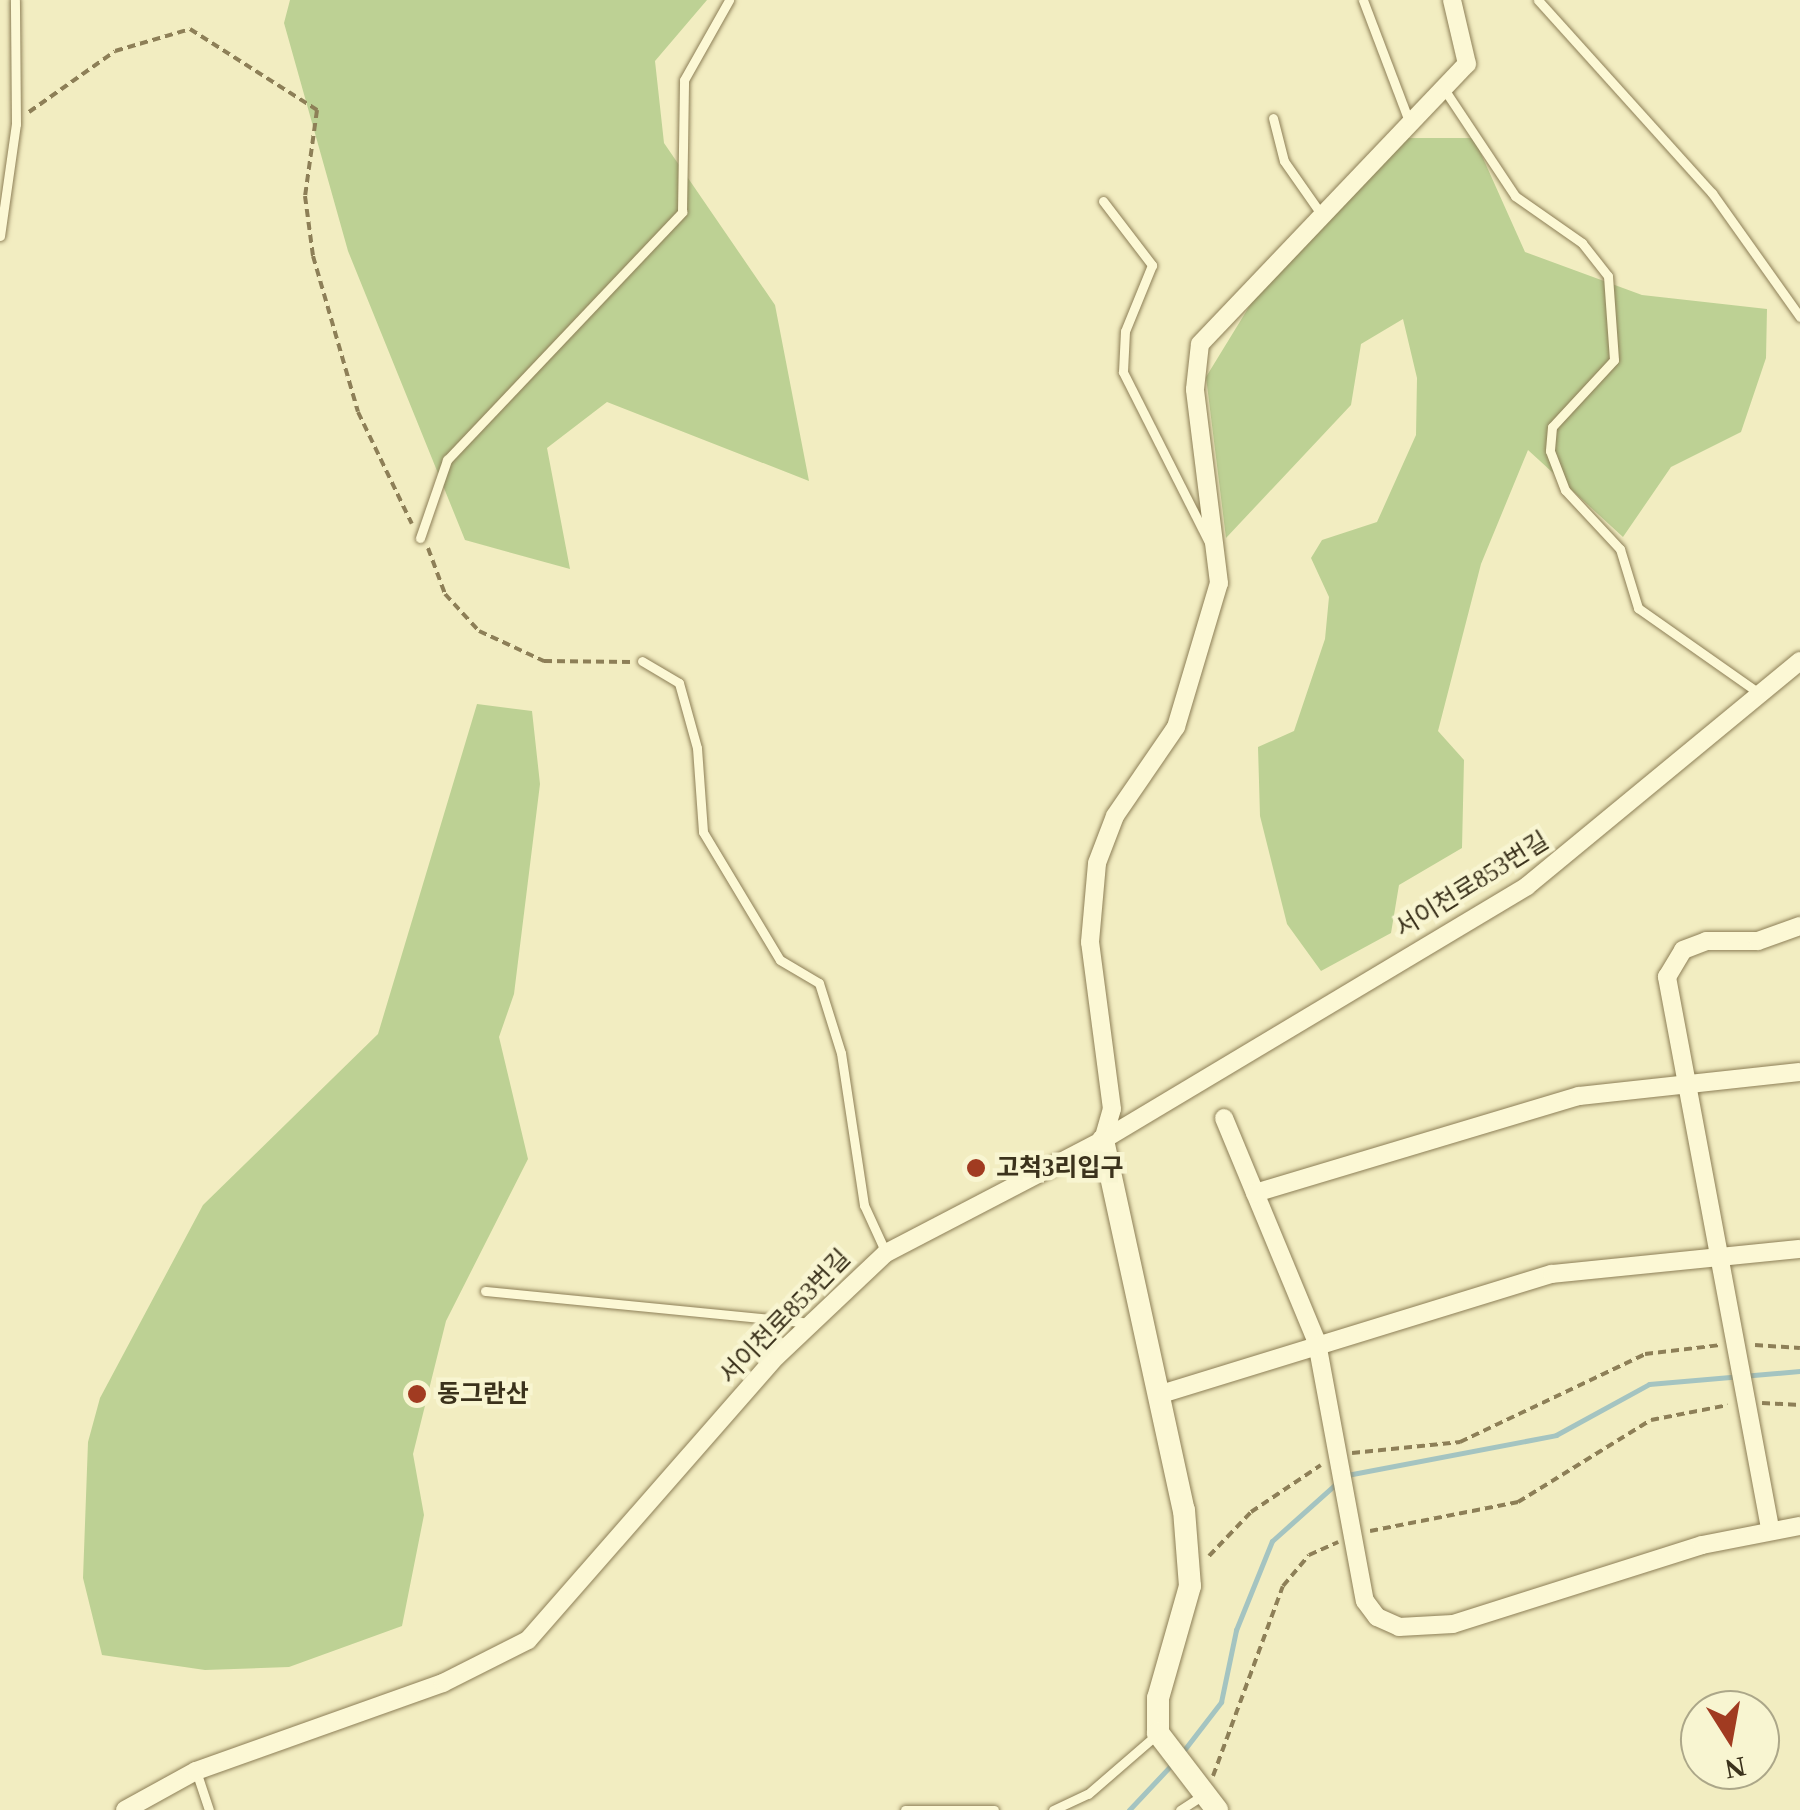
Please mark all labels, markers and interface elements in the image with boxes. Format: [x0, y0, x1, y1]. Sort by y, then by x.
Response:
street label: 서이천로853번길 [1390, 826, 1554, 944]
place label: 고척3리입구 [996, 1153, 1123, 1183]
marker: 고척3리입구 [965, 1157, 987, 1179]
street label: 서이천로853번길 [713, 1243, 857, 1391]
place label: 동그란산 [437, 1379, 529, 1409]
marker: 동그란산 [406, 1383, 428, 1405]
north arrow [1680, 1690, 1780, 1790]
text: N [1723, 1751, 1748, 1785]

